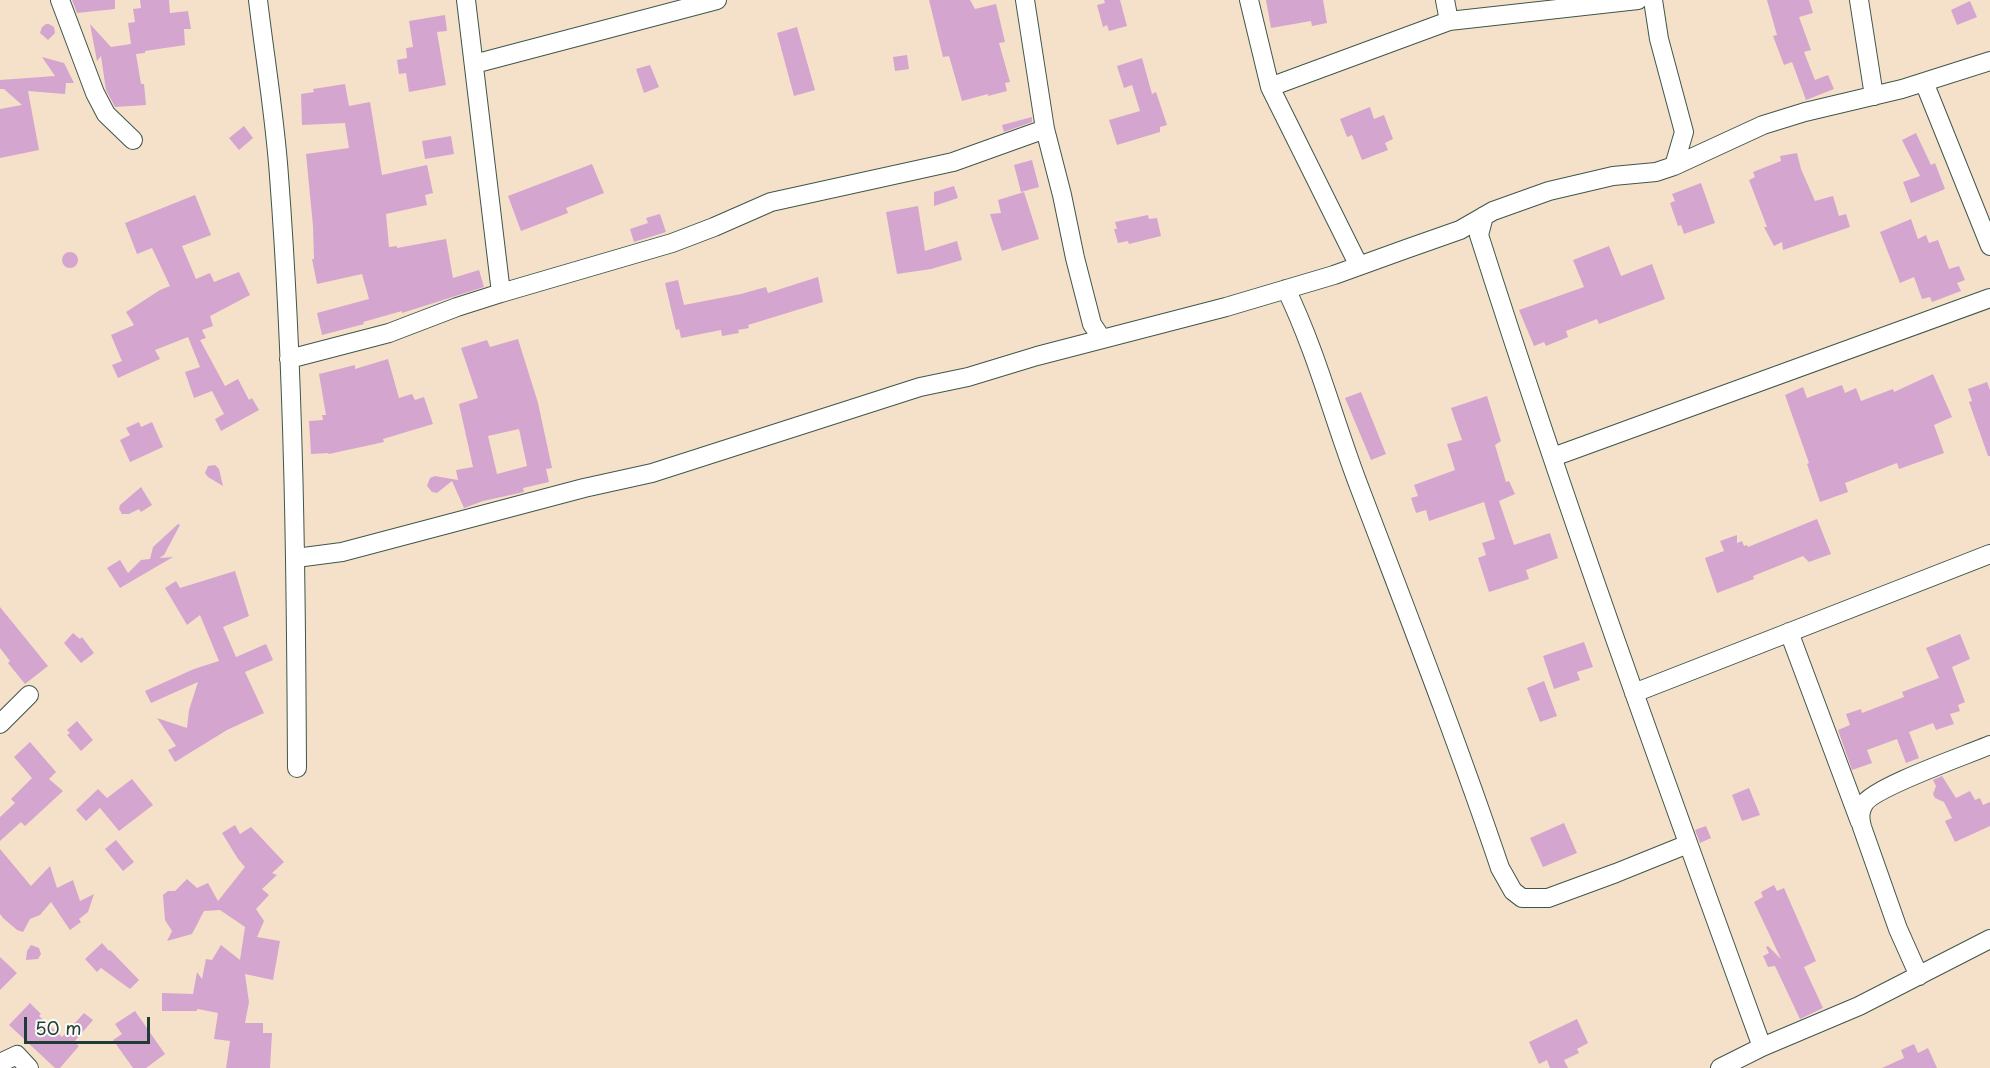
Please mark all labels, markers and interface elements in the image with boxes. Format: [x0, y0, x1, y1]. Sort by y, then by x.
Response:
scale bar [27, 1005, 153, 1043]
text: 50 m [35, 1014, 82, 1041]

